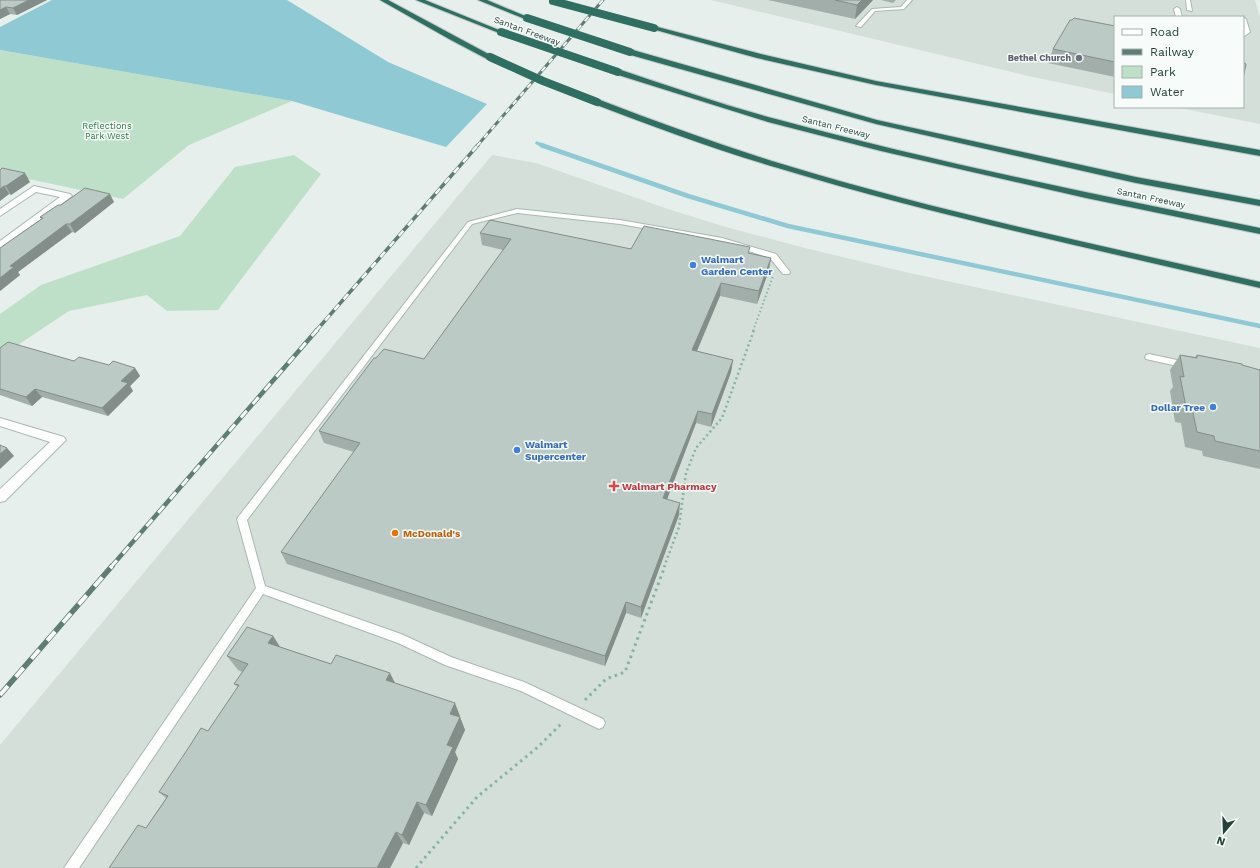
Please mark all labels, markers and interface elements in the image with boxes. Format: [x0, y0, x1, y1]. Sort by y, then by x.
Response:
street label: Santan Freeway [493, 14, 562, 48]
legend [1114, 16, 1244, 108]
text: Road [1150, 25, 1179, 39]
text: Railway [1150, 45, 1195, 59]
place label: Bethel Church [1008, 53, 1071, 63]
marker: Bethel Church [1074, 53, 1084, 63]
text: Park [1150, 65, 1176, 79]
text: Water [1150, 85, 1185, 99]
street label: Santan Freeway [801, 114, 871, 140]
park label: Reflections Park West [82, 121, 132, 141]
street label: Santan Freeway [1116, 186, 1186, 210]
place label: Walmart Garden Center [701, 254, 773, 277]
marker: Walmart Garden Center [688, 260, 698, 270]
place label: Dollar Tree [1151, 402, 1205, 413]
marker: Dollar Tree [1208, 402, 1218, 412]
place label: Walmart Supercenter [525, 439, 587, 462]
marker: Walmart Supercenter [512, 445, 522, 455]
marker: Walmart Pharmacy [609, 481, 619, 491]
place label: Walmart Pharmacy [622, 481, 717, 492]
marker: McDonald's [390, 528, 400, 538]
place label: McDonald's [403, 528, 461, 539]
north arrow [1204, 812, 1244, 852]
text: N [1215, 834, 1227, 848]

